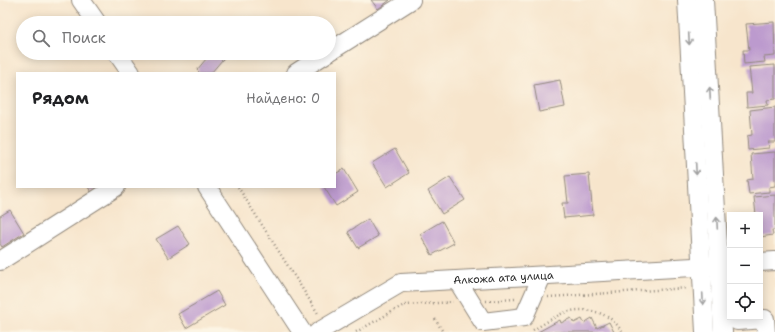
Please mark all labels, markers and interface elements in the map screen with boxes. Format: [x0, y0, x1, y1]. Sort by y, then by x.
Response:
search box [16, 16, 336, 60]
icon: search [30, 27, 52, 49]
text: Поиск [62, 28, 106, 48]
one-way arrow [686, 32, 693, 45]
text: Рядом [32, 87, 89, 109]
one-way arrow [706, 87, 713, 100]
text: Найдено: 0 [246, 90, 320, 107]
one-way arrow [692, 162, 700, 175]
map controls [727, 212, 763, 320]
button: + [727, 212, 763, 248]
one-way arrow [714, 217, 721, 230]
button: − [727, 248, 763, 284]
street label: Алкожа ата улица [453, 268, 554, 288]
button: locate [727, 284, 763, 320]
one-way arrow [699, 292, 706, 305]

